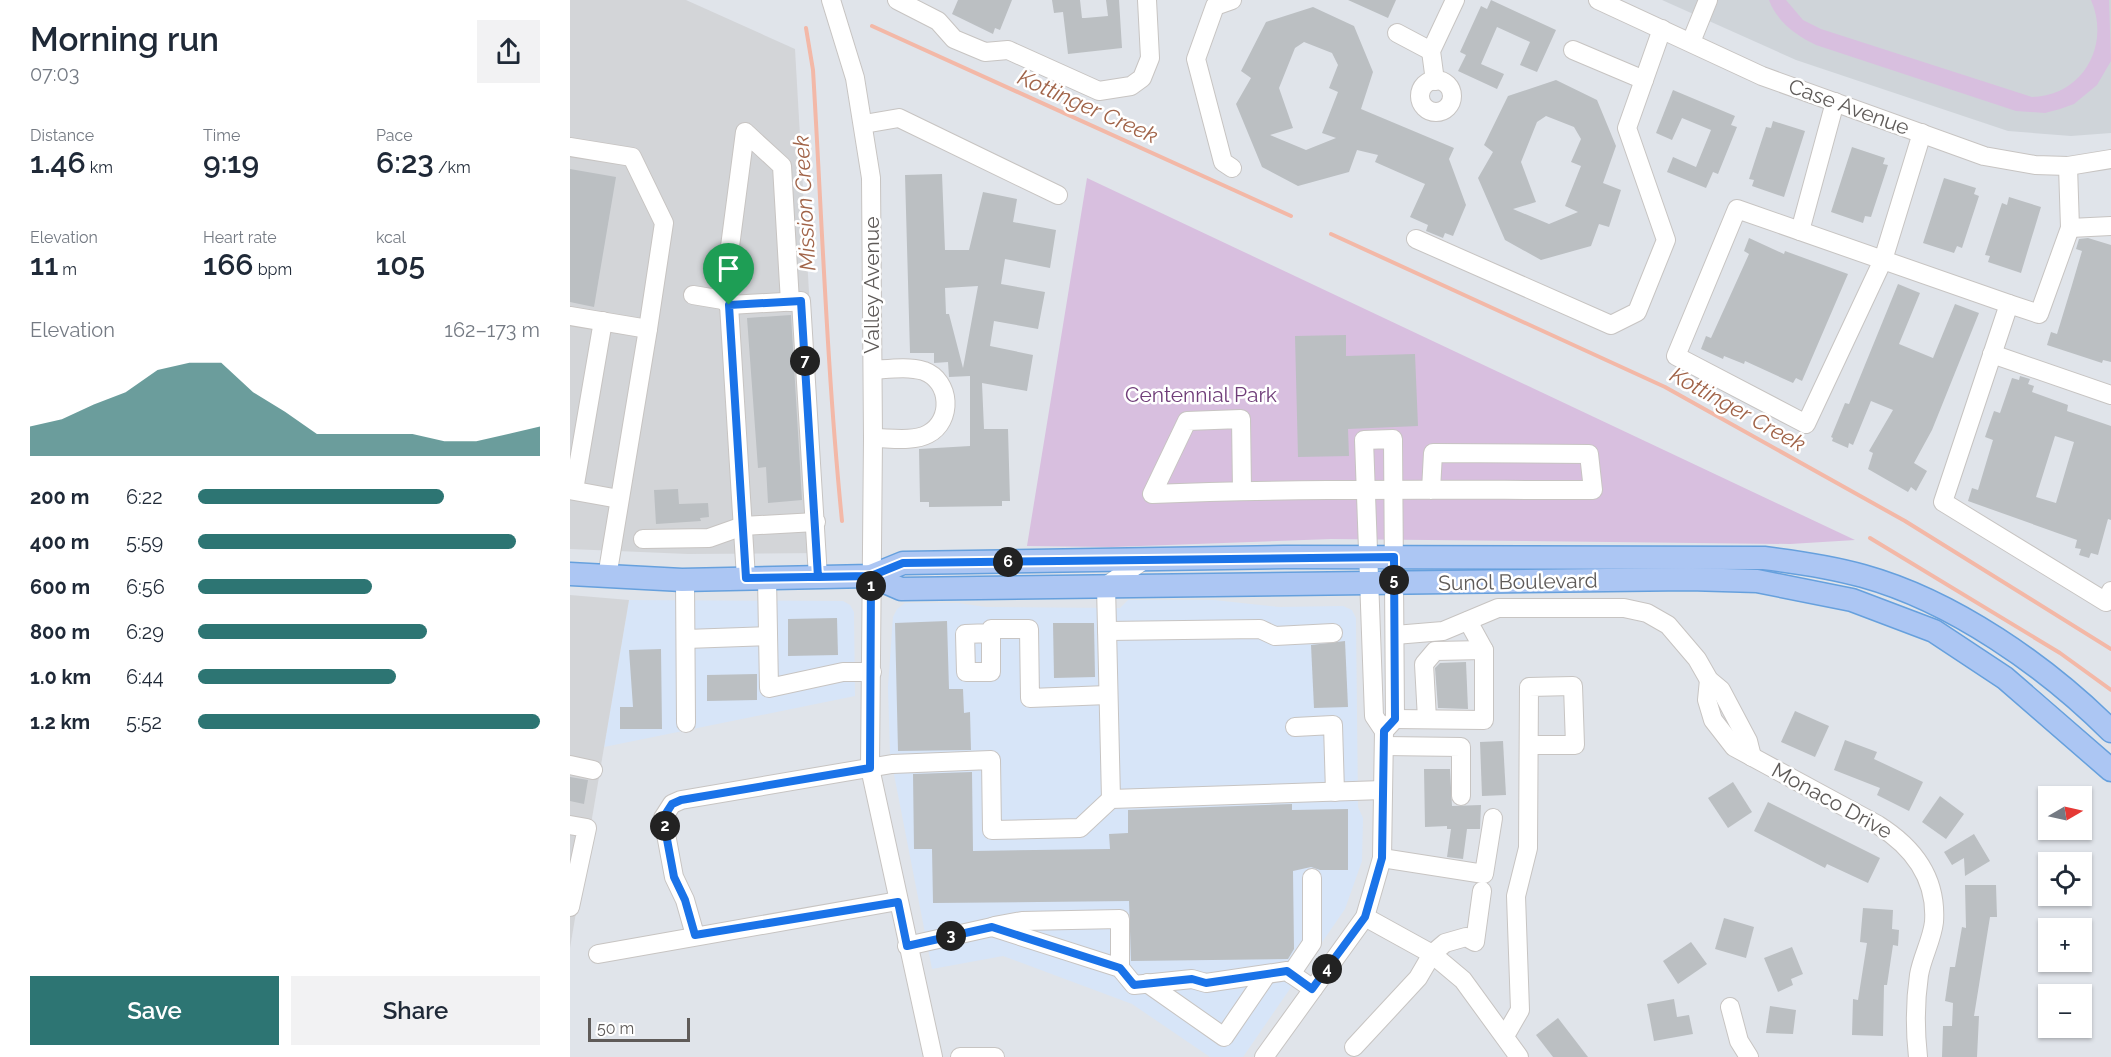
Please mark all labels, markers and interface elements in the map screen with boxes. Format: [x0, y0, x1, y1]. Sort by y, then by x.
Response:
text: Morning run [30, 20, 219, 59]
button: share [477, 20, 540, 83]
text: 07:03 [30, 62, 79, 86]
water label: Kottinger Creek [1014, 63, 1162, 149]
street label: Case Avenue [1785, 73, 1913, 140]
text: Distance [30, 126, 94, 145]
text: Time [203, 126, 240, 145]
text: Pace [376, 126, 413, 145]
water label: Mission Creek [787, 134, 821, 272]
text: 1.46 [30, 145, 86, 180]
text: 9:19 [203, 145, 259, 180]
text: 6:23 [376, 145, 434, 180]
text: km [86, 158, 113, 177]
text: /km [434, 158, 471, 177]
street label: Valley Avenue [859, 216, 884, 354]
text: Elevation [30, 228, 98, 247]
text: Heart rate [203, 228, 277, 247]
text: kcal [376, 228, 406, 247]
pin [703, 243, 754, 305]
text: 11 [30, 247, 58, 282]
text: 166 [203, 247, 254, 282]
text: 105 [376, 247, 425, 282]
icon: arrive [712, 252, 745, 285]
text: m [58, 260, 77, 279]
text: bpm [254, 260, 292, 279]
text: Elevation [30, 318, 115, 342]
text: 162–173 m [444, 318, 540, 342]
pin: 7 [790, 346, 820, 376]
text: 7 [801, 351, 809, 370]
water label: Kottinger Creek [1666, 361, 1810, 457]
park label: Centennial Park [1125, 382, 1277, 407]
text: 200 m [30, 485, 89, 509]
text: 6:22 [126, 485, 163, 509]
text: 400 m [30, 530, 89, 554]
text: 5:59 [126, 530, 163, 554]
pin: 6 [993, 547, 1023, 577]
text: 6 [1003, 552, 1013, 571]
pin: 5 [1379, 565, 1409, 595]
street label: Sunol Boulevard [1438, 568, 1598, 595]
text: 5 [1390, 570, 1398, 589]
pin: 1 [856, 571, 886, 601]
text: 600 m [30, 575, 90, 599]
text: 6:56 [126, 575, 165, 599]
text: 1 [867, 576, 875, 595]
text: 800 m [30, 620, 90, 644]
text: 6:29 [126, 620, 164, 644]
text: 1.0 km [30, 665, 91, 689]
text: 6:44 [126, 665, 164, 689]
text: 1.2 km [30, 710, 90, 734]
text: 5:52 [126, 710, 162, 734]
street label: Monaco Drive [1768, 757, 1897, 844]
north arrow [2038, 786, 2092, 840]
map controls [2038, 786, 2092, 1038]
pin: 2 [650, 811, 680, 841]
text: 2 [660, 816, 670, 835]
button: locate [2038, 852, 2092, 906]
button: + [2038, 918, 2092, 972]
pin: 3 [936, 921, 966, 951]
text: 3 [947, 926, 955, 945]
pin: 4 [1312, 954, 1342, 984]
text: 4 [1322, 959, 1332, 978]
button: Save [30, 976, 279, 1045]
button: Share [291, 976, 540, 1045]
button: − [2038, 984, 2092, 1038]
scale bar [588, 1015, 690, 1042]
text: 50 m [597, 1019, 634, 1038]

